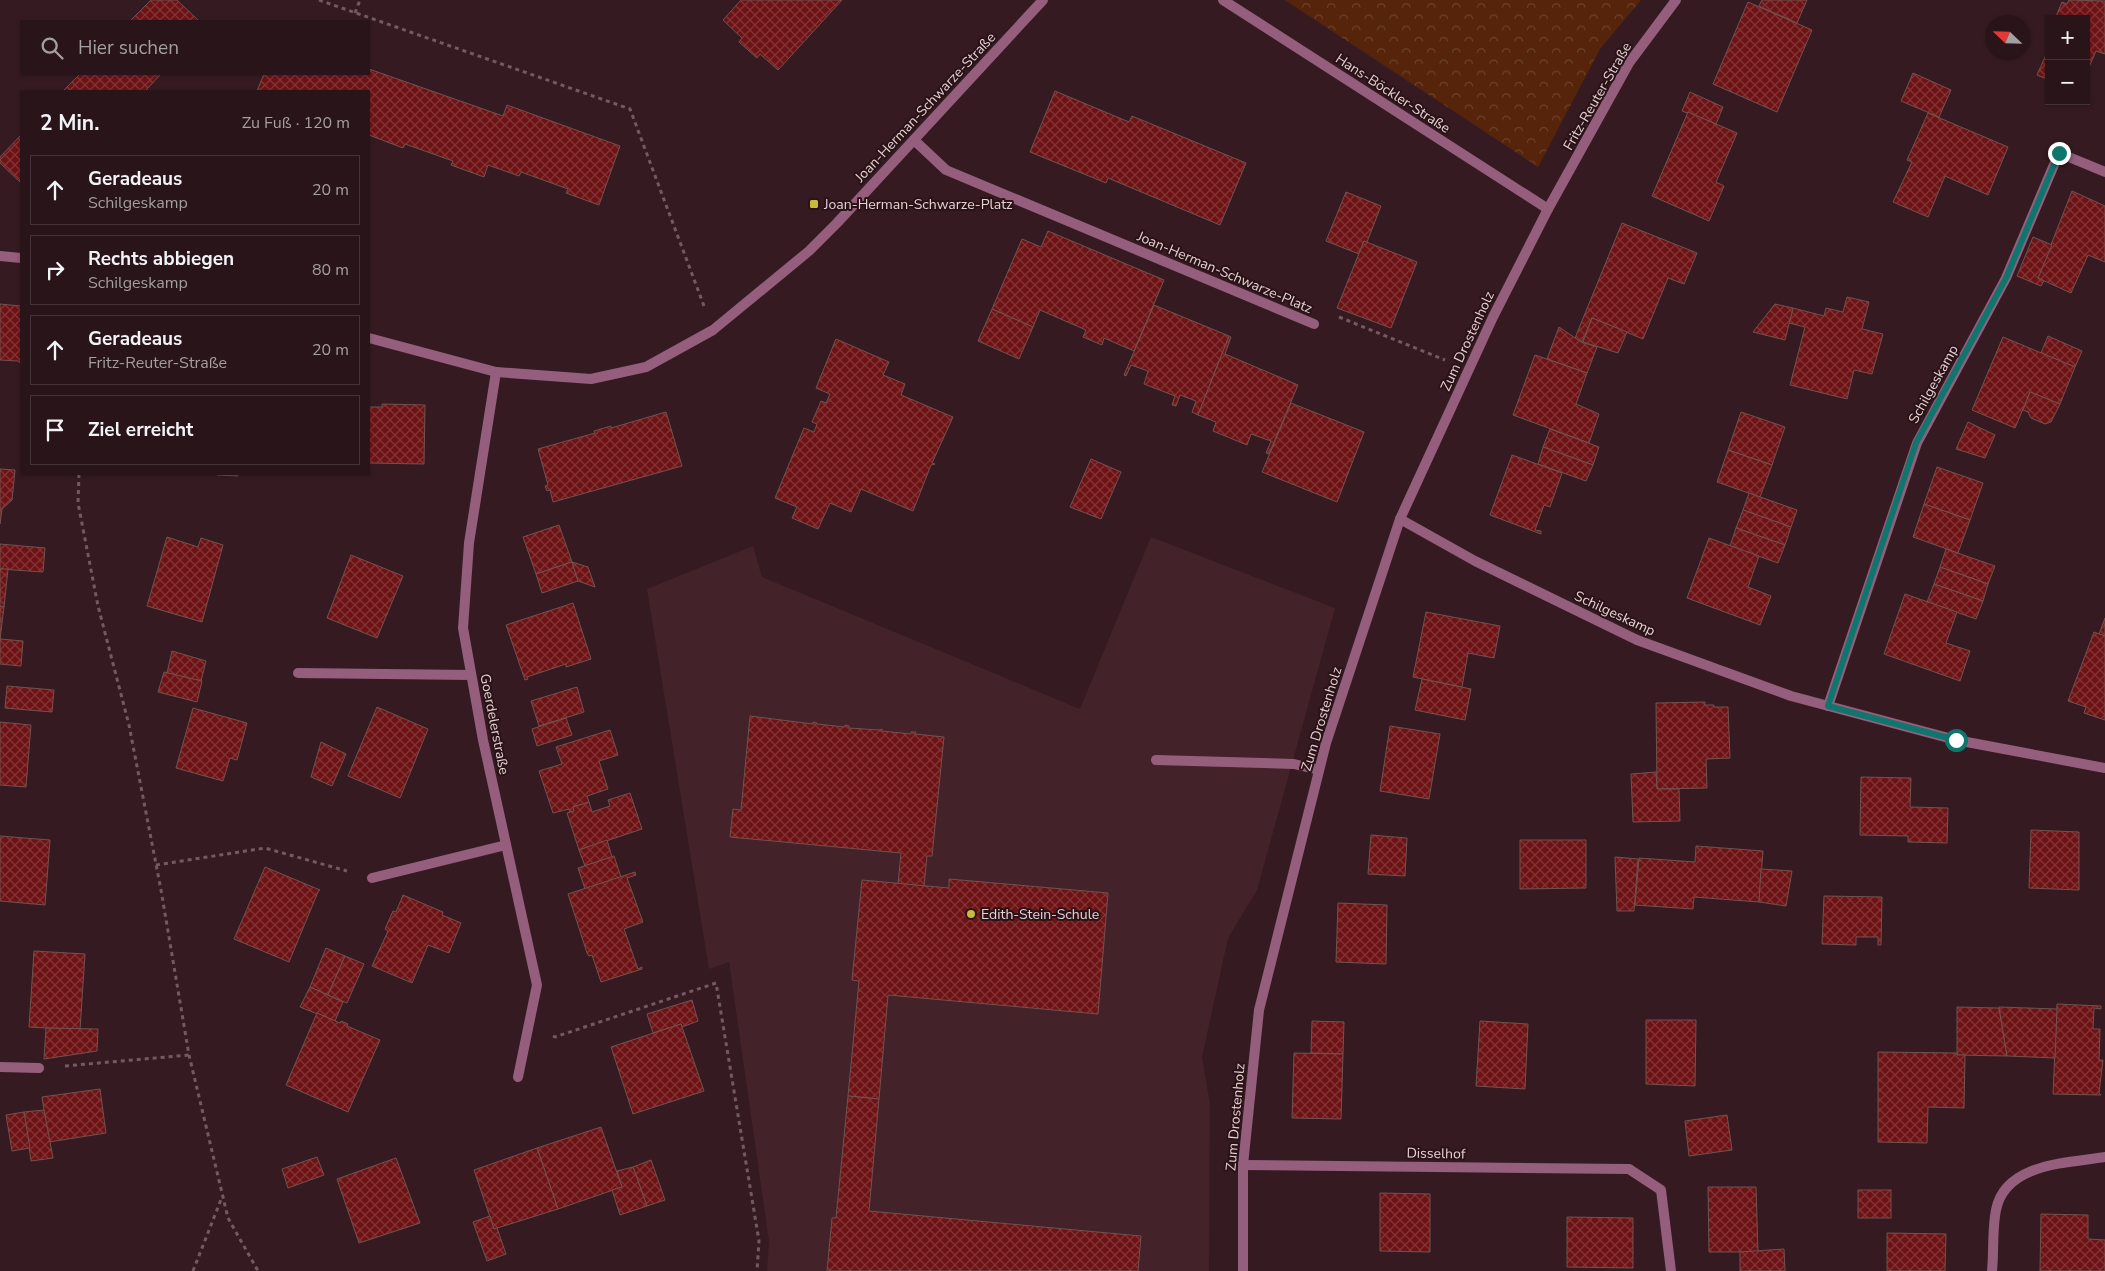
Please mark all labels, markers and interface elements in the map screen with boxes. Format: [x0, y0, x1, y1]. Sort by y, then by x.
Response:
north arrow [1985, 15, 2030, 60]
map controls [2045, 15, 2090, 105]
button: + [2045, 15, 2090, 60]
search box [20, 20, 370, 75]
street label: Joan-Herman-Schwarze-Straße [850, 28, 1000, 187]
icon: search [38, 34, 66, 62]
text: Hier suchen [78, 35, 179, 61]
street label: Fritz-Reuter-Straße [1559, 39, 1636, 154]
street label: Hans-Böckler-Straße [1332, 49, 1454, 138]
button: − [2045, 60, 2090, 105]
text: 2 Min. [40, 109, 99, 137]
text: Zu Fuß · 120 m [242, 112, 350, 134]
route end [2048, 142, 2071, 165]
text: Geradeaus [88, 166, 182, 192]
icon: ahead [41, 176, 69, 204]
text: 20 m [312, 179, 349, 201]
text: Schilgeskamp [88, 192, 188, 214]
place label: Joan-Herman-Schwarze-Platz [823, 195, 1013, 214]
marker: Joan-Herman-Schwarze-Platz [808, 198, 820, 210]
street label: Joan-Herman-Schwarze-Platz [1133, 226, 1316, 318]
text: Rechts abbiegen [88, 246, 234, 272]
icon: right [41, 256, 69, 284]
text: 80 m [312, 259, 349, 281]
text: Schilgeskamp [88, 272, 188, 294]
street label: Zum Drostenholz [1436, 288, 1499, 394]
text: Geradeaus [88, 326, 182, 352]
icon: ahead [41, 336, 69, 364]
text: 20 m [312, 339, 349, 361]
street label: Schilgeskamp [1904, 341, 1963, 427]
text: Fritz-Reuter-Straße [88, 352, 227, 374]
icon: arrive [41, 416, 69, 444]
text: Ziel erreicht [88, 417, 193, 443]
street label: Schilgeskamp [1571, 586, 1658, 640]
street label: Zum Drostenholz [1297, 664, 1346, 774]
street label: Goerdelerstraße [475, 672, 514, 776]
route start [1945, 729, 1968, 752]
place label: Edith-Stein-Schule [981, 905, 1099, 924]
marker: Edith-Stein-Schule [965, 908, 977, 920]
street label: Zum Drostenholz [1221, 1062, 1250, 1172]
street label: Disselhof [1406, 1143, 1466, 1164]

